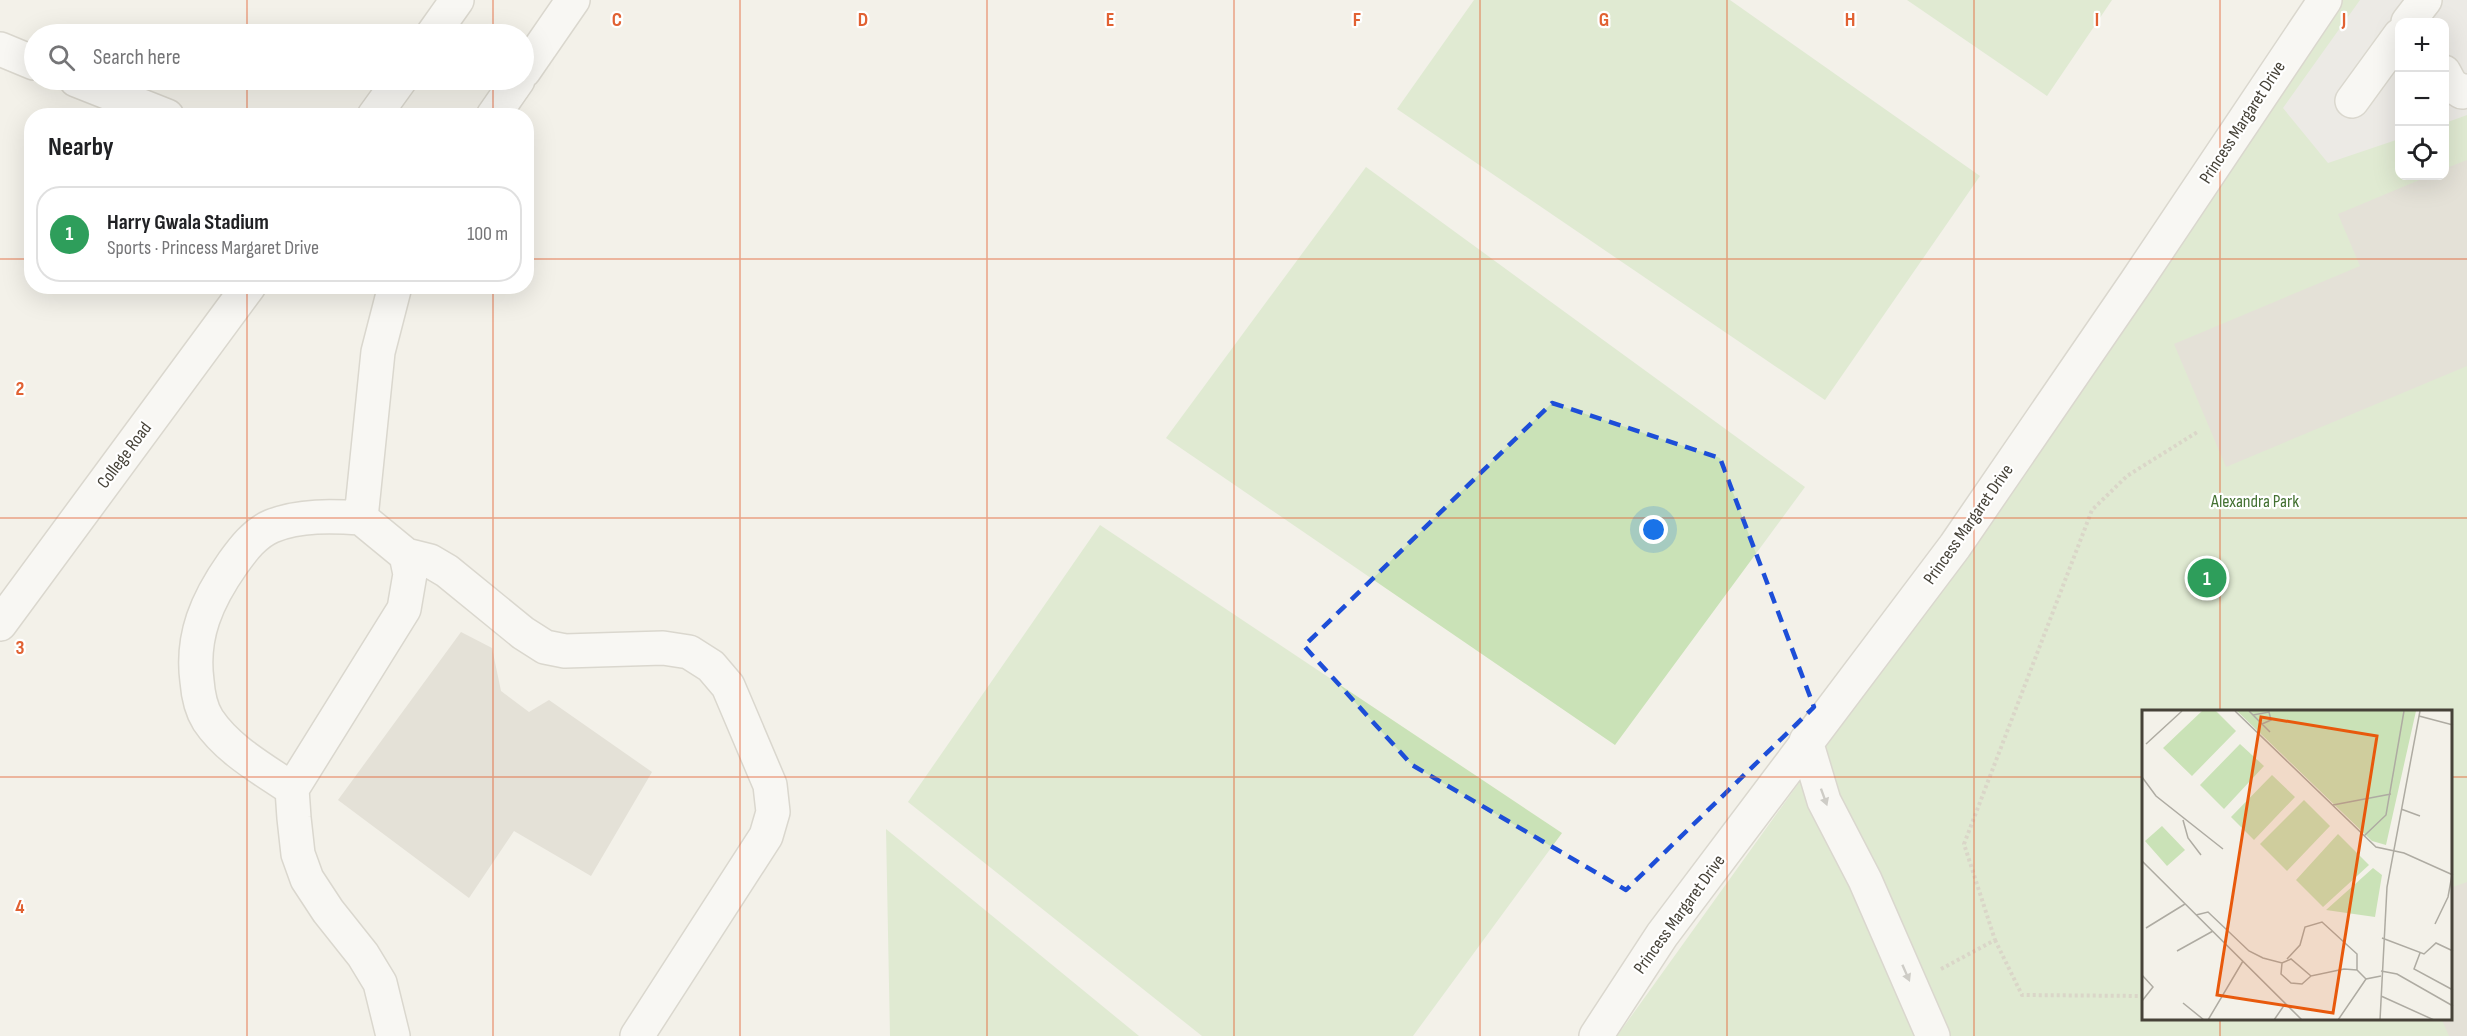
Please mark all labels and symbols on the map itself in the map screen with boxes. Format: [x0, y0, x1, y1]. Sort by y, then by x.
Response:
text: C [612, 8, 622, 32]
text: D [858, 8, 868, 32]
text: E [1106, 8, 1114, 32]
text: F [1353, 8, 1361, 32]
text: G [1599, 8, 1609, 32]
text: H [1845, 8, 1855, 32]
text: I [2095, 8, 2099, 32]
text: J [2341, 8, 2346, 32]
street label: Princess Margaret Drive [2195, 57, 2290, 187]
text: 2 [16, 377, 24, 401]
street label: College Road [93, 418, 156, 492]
street label: Princess Margaret Drive [1919, 460, 2018, 588]
park label: Alexandra Park [2210, 491, 2299, 512]
your location [1639, 515, 1668, 544]
pin: 1 [2188, 556, 2226, 600]
text: 3 [16, 636, 25, 660]
inset map [2142, 710, 2452, 1021]
one-way arrow [1819, 788, 1829, 806]
street label: Princess Margaret Drive [1629, 851, 1730, 978]
text: 4 [15, 895, 25, 919]
one-way arrow [1901, 965, 1911, 983]

